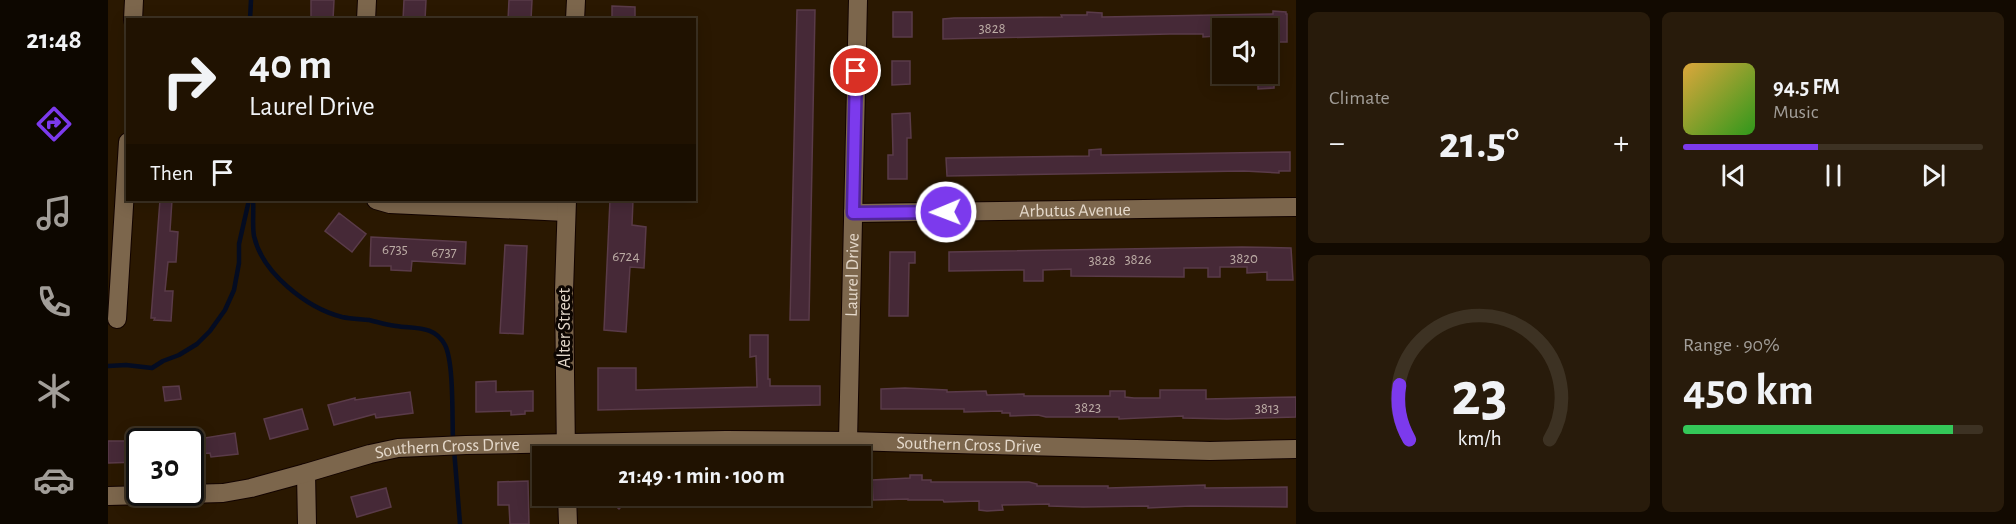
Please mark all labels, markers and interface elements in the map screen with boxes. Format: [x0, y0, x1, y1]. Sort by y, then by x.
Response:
map controls [1212, 18, 1278, 84]
button: sound [1212, 18, 1278, 84]
house number: 3828 [978, 21, 1006, 36]
text: 21:48 [26, 26, 82, 53]
icon: right [150, 42, 228, 120]
text: 40 m [249, 44, 332, 86]
pin [830, 45, 881, 96]
icon: arrive [839, 54, 872, 87]
text: 94.5 FM [1773, 76, 1840, 98]
text: Climate [1329, 88, 1390, 108]
text: Laurel Drive [249, 93, 375, 120]
text: Music [1773, 102, 1819, 122]
icon: directions [33, 103, 75, 145]
text: 21.5° [1439, 121, 1519, 166]
text: − [1329, 127, 1345, 160]
text: + [1613, 127, 1629, 160]
icon: arrive [206, 156, 239, 189]
icon: previous [1717, 159, 1750, 192]
icon: pause [1817, 159, 1850, 192]
icon: next [1917, 159, 1950, 192]
text: Then [150, 162, 194, 184]
position arrow [914, 180, 978, 244]
icon: music [33, 192, 75, 234]
street label: Arbutus Avenue [1019, 201, 1131, 221]
street label: Laurel Drive [843, 233, 863, 317]
house number: 6735 [382, 242, 408, 257]
house number: 6737 [431, 245, 457, 260]
house number: 6724 [612, 249, 640, 264]
house number: 3820 [1230, 251, 1258, 266]
house number: 3826 [1124, 252, 1152, 267]
house number: 3828 [1088, 253, 1116, 268]
icon: phone [33, 281, 75, 323]
street label: Alter Street [556, 288, 574, 368]
text: Range · 90% [1683, 335, 1780, 355]
text: 23 [1451, 364, 1507, 426]
text: 450 km [1683, 368, 1814, 413]
icon: climate [33, 370, 75, 412]
house number: 3823 [1075, 400, 1101, 415]
house number: 3813 [1255, 401, 1279, 416]
speed limit sign: 30 [126, 428, 204, 506]
text: km/h [1457, 429, 1501, 450]
street label: Southern Cross Drive [896, 434, 1042, 456]
street label: Southern Cross Drive [373, 436, 520, 463]
icon: car [33, 459, 75, 501]
text: 21:49 · 1 min · 100 m [618, 465, 785, 487]

